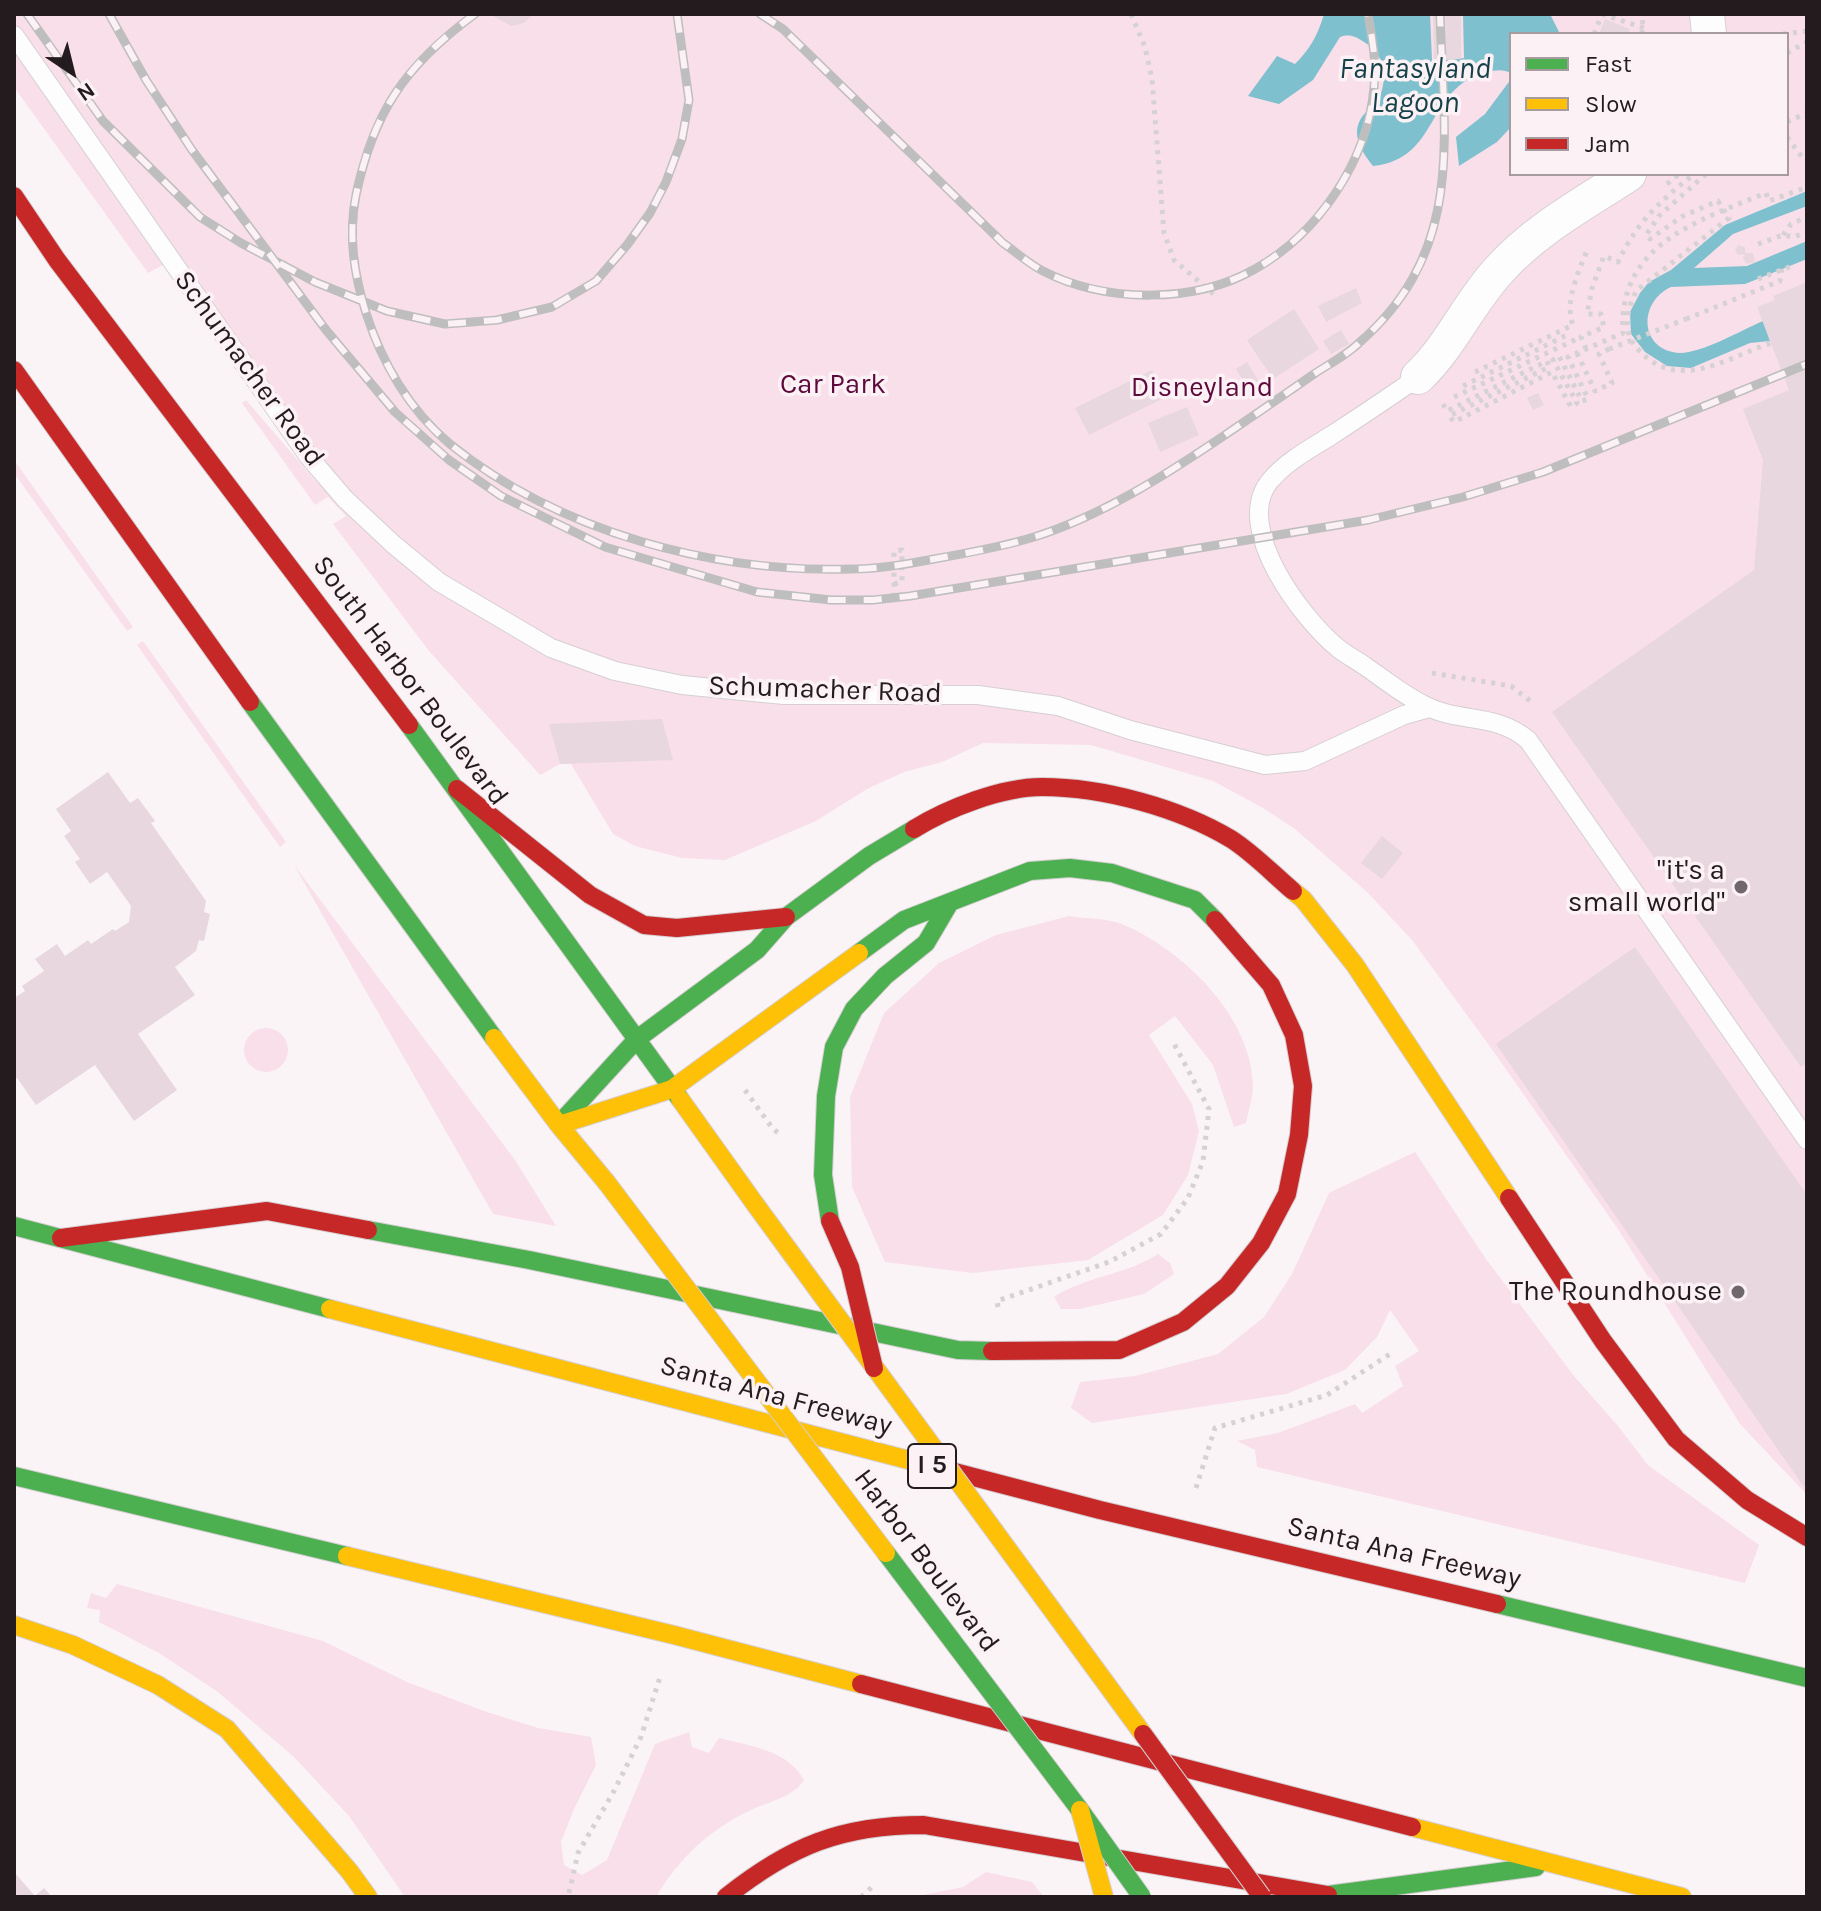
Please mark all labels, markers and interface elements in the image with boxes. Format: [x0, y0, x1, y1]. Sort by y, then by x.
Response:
north arrow [32, 32, 112, 112]
legend [1509, 32, 1789, 176]
text: Fast [1585, 50, 1632, 78]
water label: Fantasyland Lagoon [1339, 51, 1491, 122]
text: N [72, 76, 100, 107]
text: Slow [1585, 90, 1637, 118]
text: Jam [1585, 130, 1630, 158]
street label: Schumacher Road [167, 265, 331, 473]
park label: Car Park [780, 368, 886, 402]
park label: Disneyland [1131, 371, 1273, 405]
street label: South Harbor Boulevard [305, 549, 515, 813]
street label: Schumacher Road [708, 669, 942, 711]
place label: "it's a small world" [1568, 854, 1725, 920]
marker: "it's a small world" [1732, 878, 1750, 896]
place label: The Roundhouse [1509, 1275, 1722, 1309]
marker: The Roundhouse [1729, 1283, 1747, 1301]
street label: Santa Ana Freeway [656, 1349, 896, 1443]
road number: I 5 [908, 1444, 956, 1488]
street label: Harbor Boulevard [846, 1463, 1006, 1659]
street label: Santa Ana Freeway [1284, 1510, 1524, 1596]

